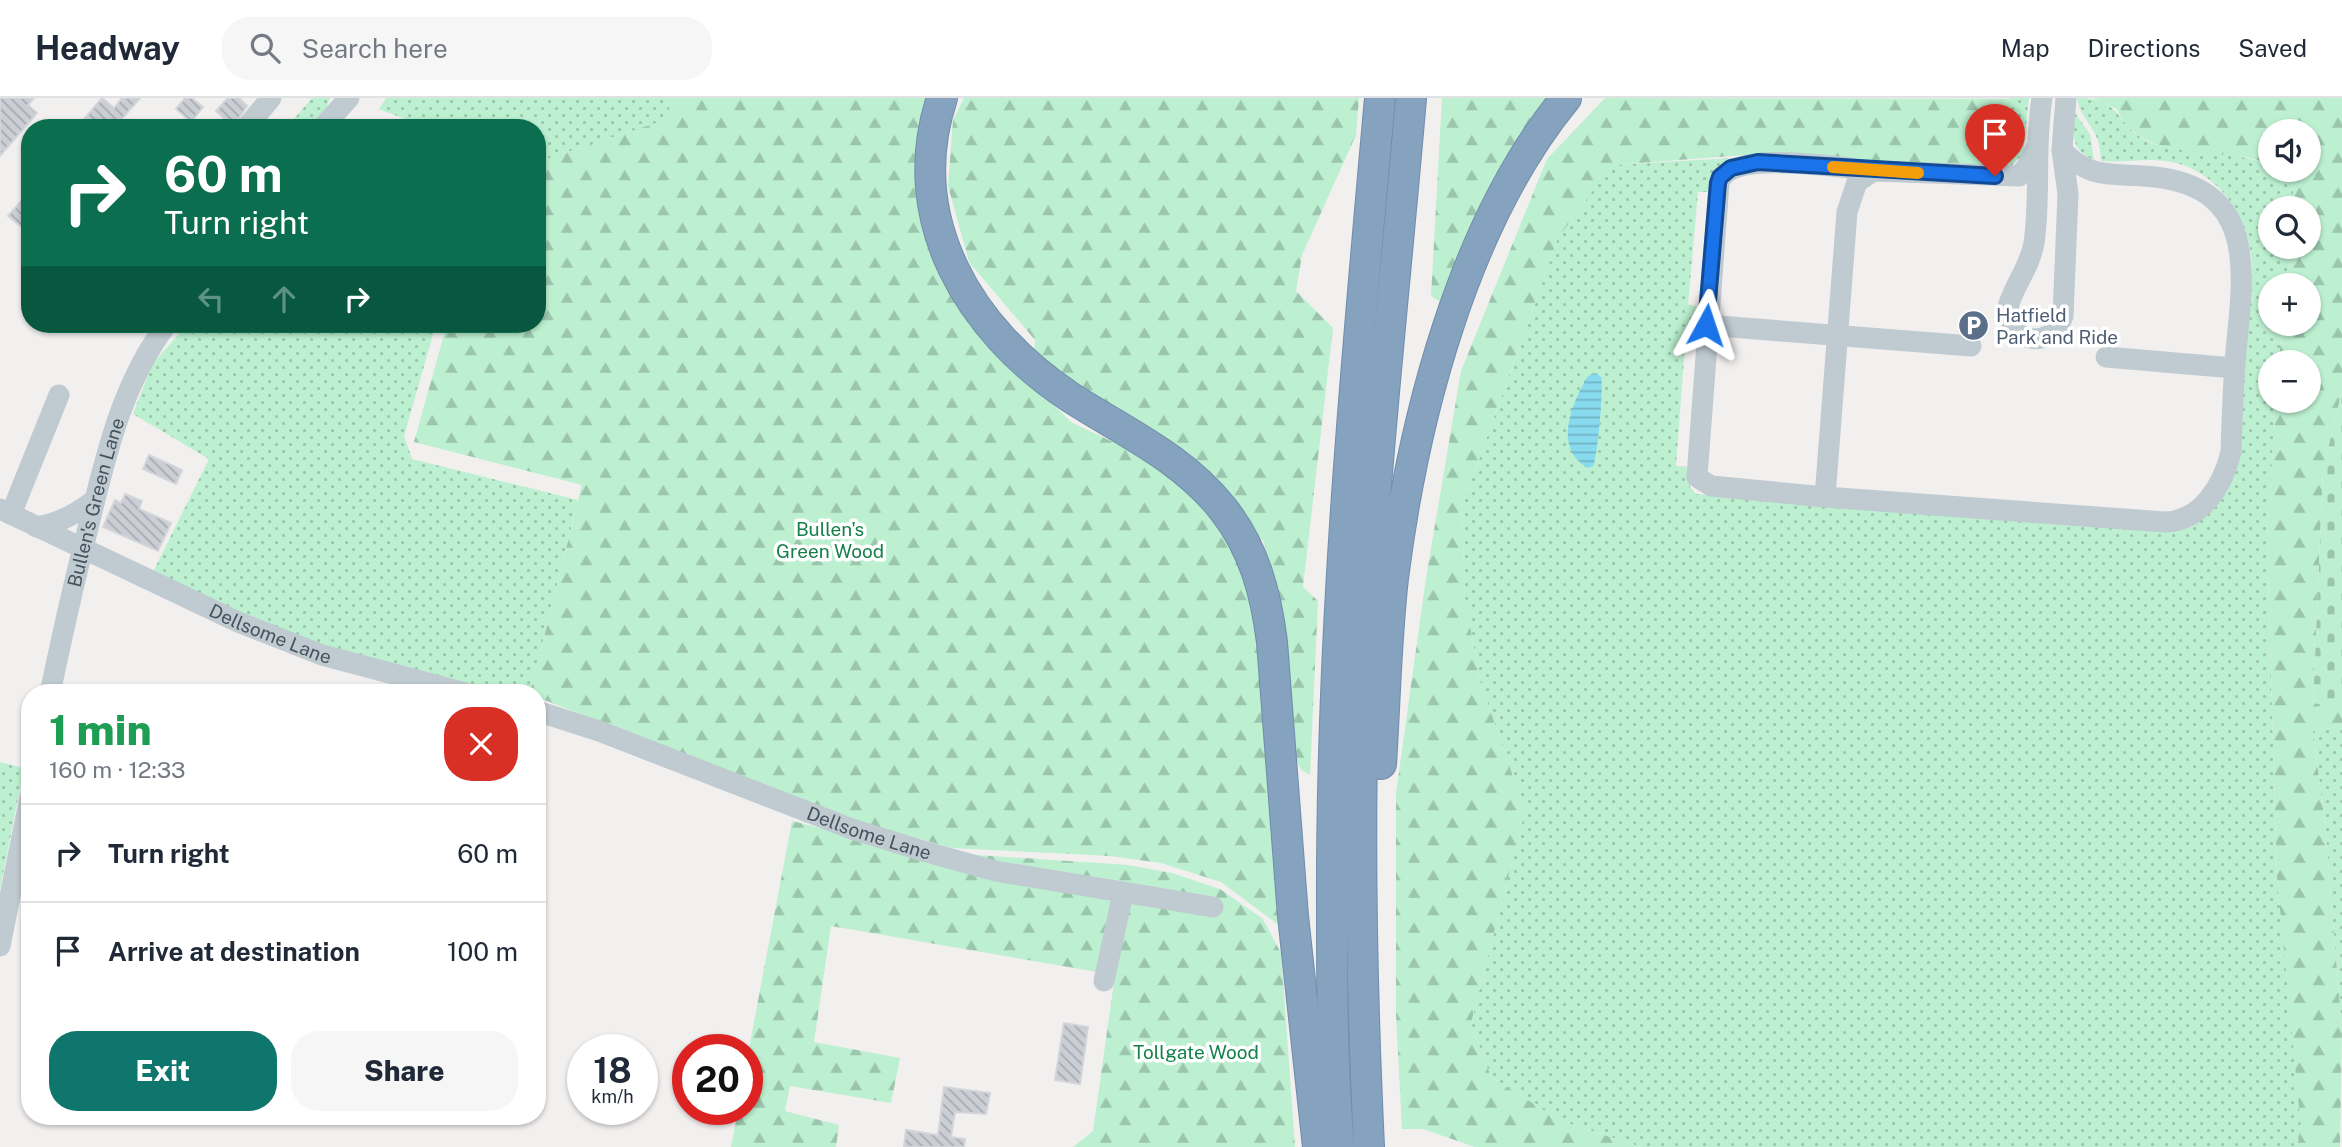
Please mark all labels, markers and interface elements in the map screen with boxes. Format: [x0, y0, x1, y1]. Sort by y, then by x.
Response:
search box [222, 17, 712, 80]
text: Headway [35, 29, 180, 67]
icon: search [246, 29, 284, 67]
text: Search here [302, 33, 448, 64]
text: Map [2001, 34, 2050, 62]
text: Directions [2088, 34, 2200, 62]
text: Saved [2238, 34, 2307, 62]
pin [1965, 104, 2025, 176]
icon: arrive [1976, 115, 2014, 153]
map controls [2258, 119, 2321, 413]
button: sound [2258, 119, 2321, 182]
text: 60 m [164, 145, 283, 203]
icon: right [49, 147, 140, 238]
button: search [2258, 196, 2321, 259]
text: Turn right [164, 204, 309, 241]
button: + [2258, 273, 2321, 336]
icon: left [192, 280, 230, 318]
icon: ahead [265, 280, 303, 318]
icon: right [338, 280, 376, 318]
position arrow [1669, 288, 1743, 362]
place label: Hatfield Park and Ride [1996, 304, 2118, 348]
parking icon: Hatfield Park and Ride [1956, 309, 1990, 343]
button: − [2258, 350, 2321, 413]
street label: Bullen's Green Lane [63, 415, 129, 589]
park label: Bullen's Green Wood [776, 518, 884, 562]
street label: Dellsome Lane [206, 599, 334, 668]
text: 1 min [49, 705, 152, 754]
button: close [444, 707, 518, 781]
text: 160 m · 12:33 [49, 756, 185, 783]
street label: Dellsome Lane [804, 802, 934, 864]
icon: right [49, 834, 87, 872]
text: Turn right [108, 838, 230, 869]
text: 60 m [457, 838, 518, 869]
icon: arrive [49, 932, 87, 970]
text: Arrive at destination [108, 936, 360, 967]
text: 100 m [447, 936, 518, 967]
button: Exit [49, 1031, 277, 1111]
button: Share [291, 1031, 518, 1111]
speed limit sign: 20 [672, 1034, 763, 1125]
park label: Tollgate Wood [1133, 1041, 1259, 1063]
text: 18 [593, 1050, 632, 1091]
text: km/h [591, 1086, 634, 1107]

